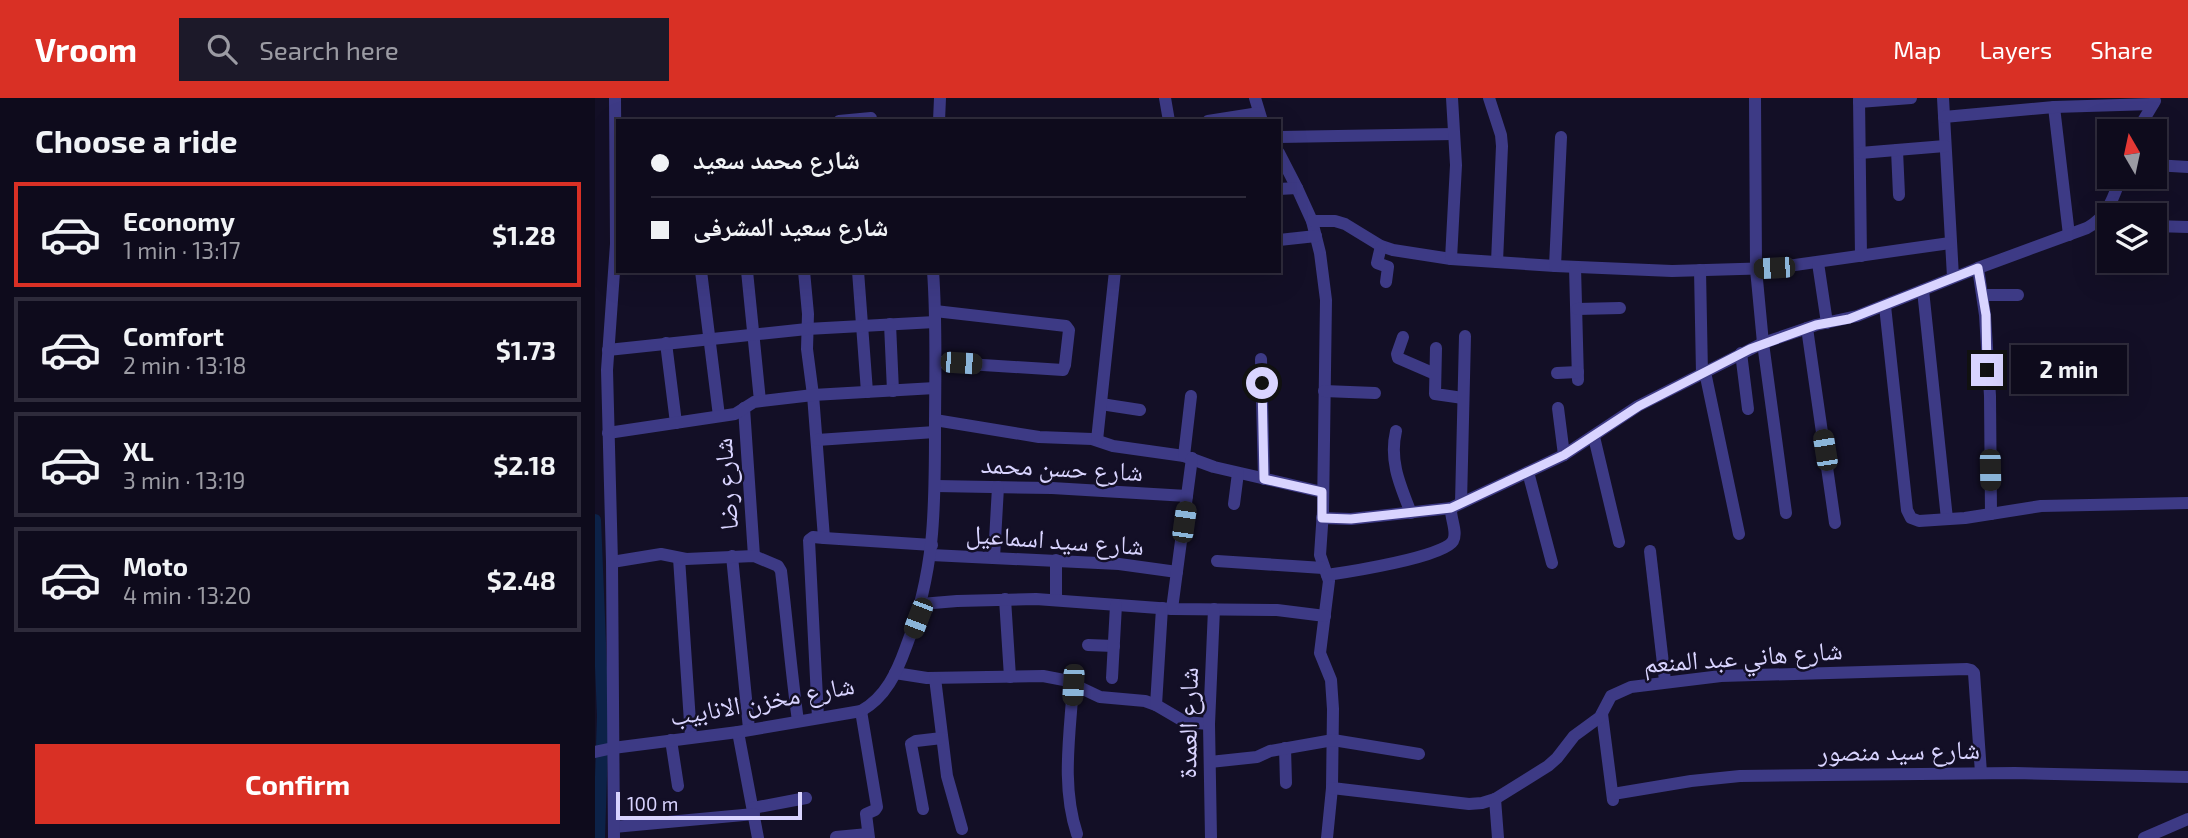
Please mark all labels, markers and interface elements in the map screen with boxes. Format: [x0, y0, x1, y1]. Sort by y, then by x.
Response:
search box [179, 18, 669, 81]
text: Vroom [35, 29, 137, 69]
icon: search [203, 30, 241, 68]
text: Search here [259, 34, 399, 65]
text: Map [1893, 35, 1941, 64]
text: Layers [1979, 35, 2052, 64]
text: Share [2090, 35, 2153, 64]
north arrow [2097, 119, 2167, 189]
map controls [2097, 119, 2167, 273]
text: Choose a ride [35, 121, 238, 159]
text: شارع محمد سعيد [693, 143, 860, 174]
icon: car [39, 203, 102, 266]
button: layers [2097, 203, 2167, 273]
text: Economy [123, 205, 235, 236]
text: شارع سعيد المشرفى [693, 210, 888, 241]
text: $1.28 [492, 219, 556, 250]
text: 1 min · 13:17 [123, 236, 240, 264]
car [1753, 256, 1796, 280]
icon: car [39, 318, 102, 381]
text: Comfort [123, 320, 224, 351]
text: $1.73 [496, 334, 556, 365]
callout: 2 min [2011, 345, 2127, 394]
text: 2 min · 13:18 [123, 351, 246, 379]
car [940, 351, 983, 375]
route end [1971, 354, 2003, 386]
text: 2 min [2040, 355, 2098, 383]
route start [1246, 367, 1278, 399]
car [1812, 428, 1839, 472]
icon: car [39, 433, 102, 496]
text: XL [123, 435, 154, 466]
street label: شارع رضا [706, 437, 745, 531]
street label: شارع حسن محمد [980, 447, 1144, 488]
text: $2.18 [493, 449, 556, 480]
car [1980, 449, 2001, 491]
text: 3 min · 13:19 [123, 466, 246, 494]
car [1171, 500, 1198, 544]
street label: شارع سيد اسماعيل [965, 517, 1145, 562]
icon: car [39, 548, 102, 611]
text: Moto [123, 550, 188, 581]
text: $2.48 [487, 564, 556, 595]
text: 4 min · 13:20 [123, 581, 251, 609]
car [901, 595, 936, 641]
street label: شارع هاني عبد المنعم [1642, 633, 1844, 685]
car [1062, 663, 1085, 707]
street label: شارع العمدة [1170, 667, 1205, 779]
street label: شارع مخزن الانابيب [667, 668, 857, 733]
street label: شارع سيد منصور [1817, 733, 1980, 768]
button: Confirm [35, 744, 560, 824]
scale bar [616, 789, 801, 821]
text: 100 m [627, 792, 678, 815]

